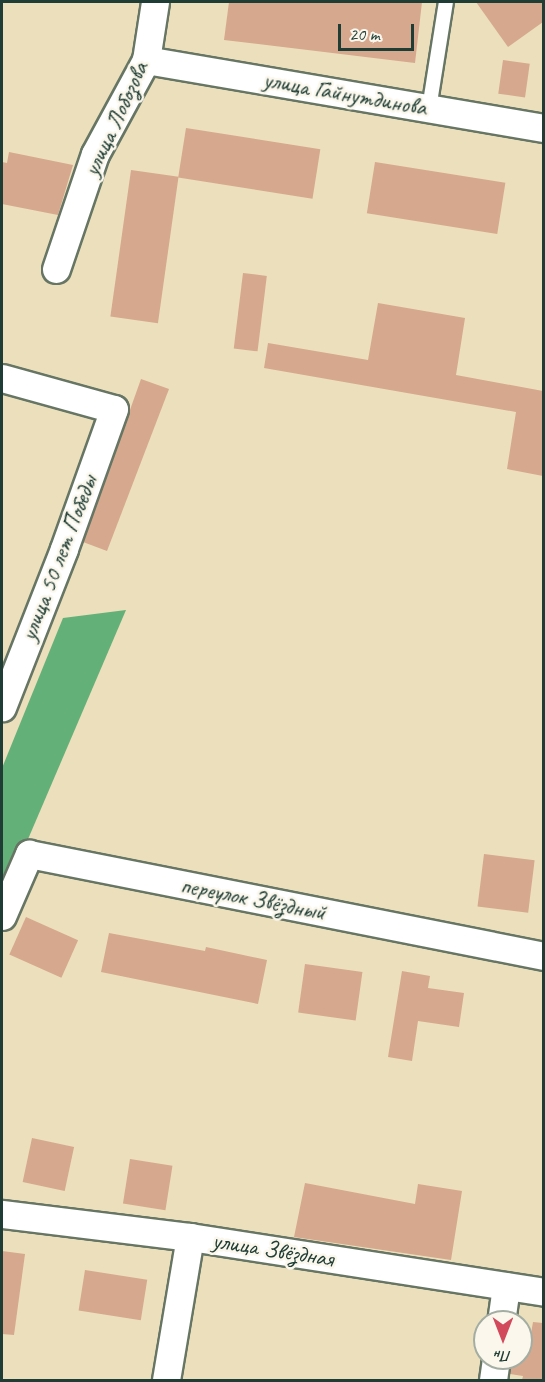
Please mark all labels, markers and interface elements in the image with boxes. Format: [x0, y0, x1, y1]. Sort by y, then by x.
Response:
scale bar [341, 12, 418, 50]
text: 20 m [349, 23, 380, 45]
street label: улица Лобозова [77, 57, 155, 181]
street label: улица Гайнутдинова [261, 65, 429, 123]
street label: улица 50 лет Победы [14, 471, 104, 645]
street label: переулок Звёздный [178, 871, 328, 927]
street label: улица Звёздная [210, 1226, 336, 1274]
north arrow [473, 1310, 533, 1370]
text: Пн [495, 1346, 511, 1366]

